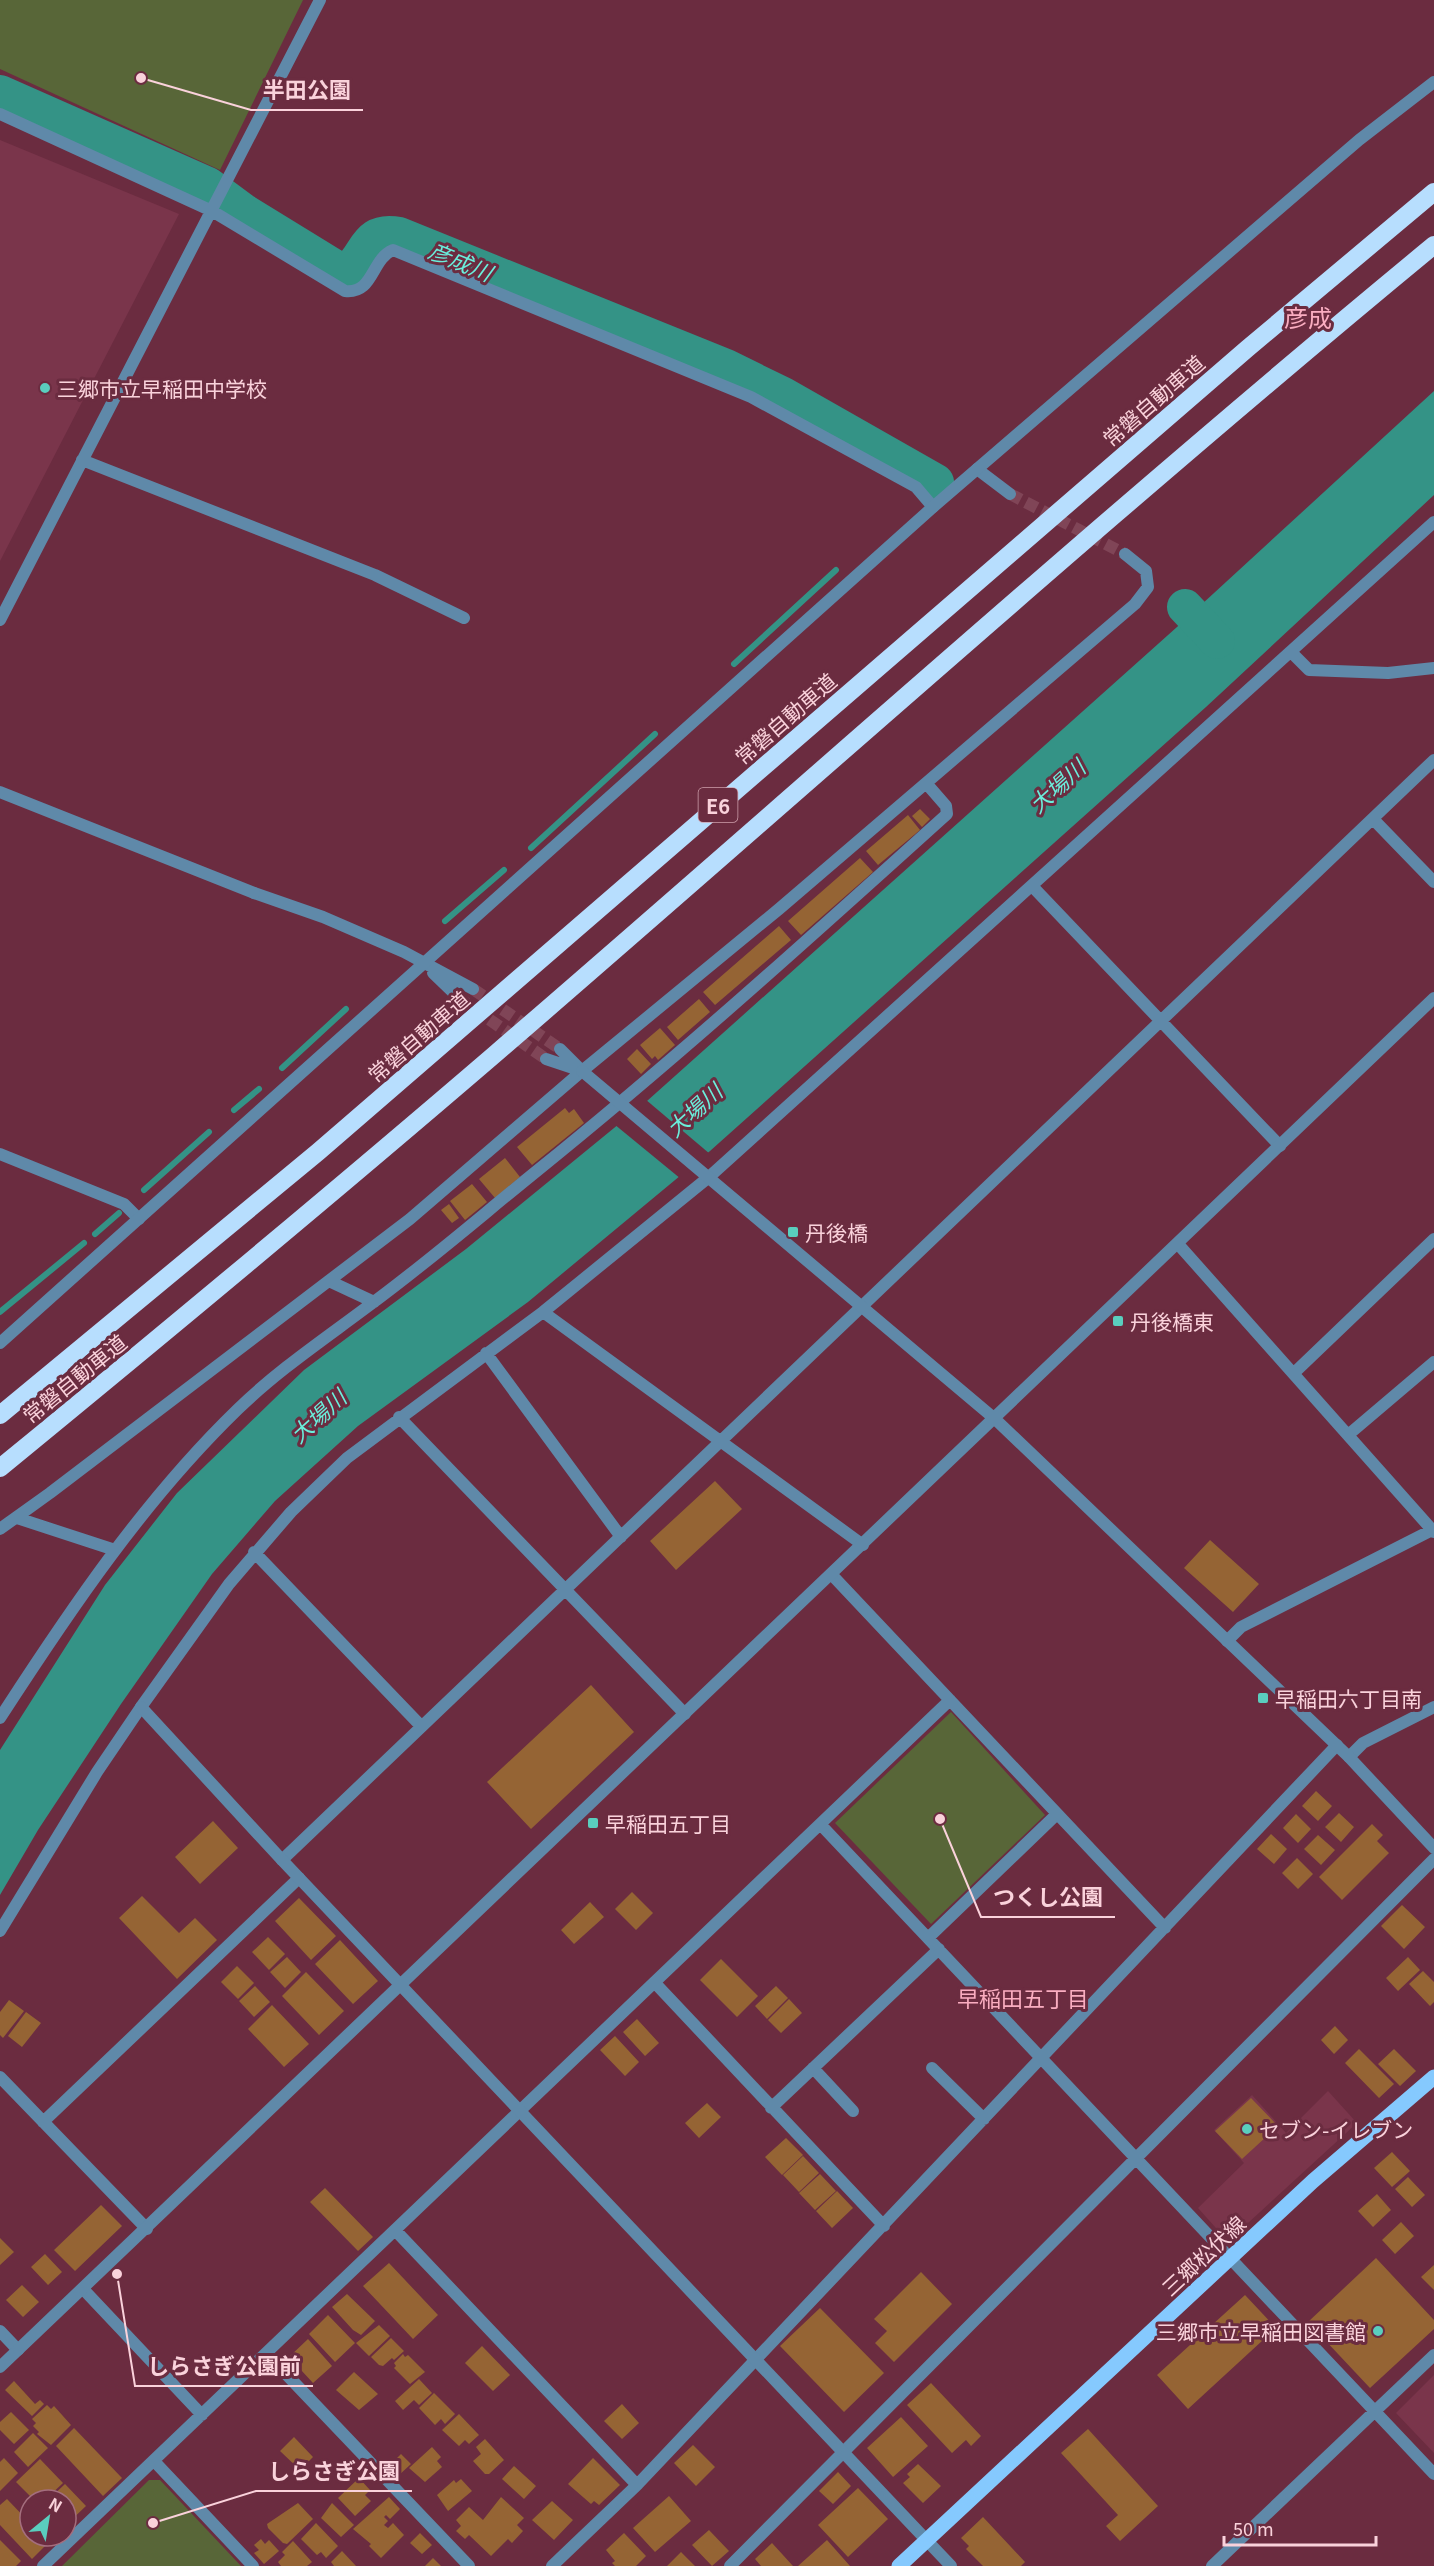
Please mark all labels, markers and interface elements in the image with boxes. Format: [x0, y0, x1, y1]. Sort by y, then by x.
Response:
callout: 半田公園 [251, 70, 363, 110]
text: 半田公園 [263, 72, 351, 104]
water label: 彦成川 [424, 233, 499, 288]
district label: 彦成 [1284, 299, 1332, 334]
street label: 常磐自動車道 [1096, 347, 1210, 453]
place label: 三郷市立早稲田中学校 [57, 373, 267, 403]
marker: 三郷市立早稲田中学校 [38, 381, 52, 395]
street label: 常磐自動車道 [728, 665, 842, 771]
water label: 大場川 [1021, 750, 1093, 819]
road number: E6 [698, 788, 738, 822]
street label: 常磐自動車道 [361, 983, 475, 1089]
water label: 大場川 [658, 1074, 730, 1143]
place label: 丹後橋 [805, 1217, 868, 1247]
marker: 丹後橋 [786, 1225, 800, 1239]
place label: 丹後橋東 [1130, 1306, 1214, 1336]
marker: 丹後橋東 [1111, 1314, 1125, 1328]
street label: 常磐自動車道 [16, 1327, 132, 1429]
water label: 大場川 [282, 1380, 354, 1449]
place label: 早稲田六丁目南 [1275, 1683, 1422, 1713]
marker: 早稲田六丁目南 [1256, 1691, 1270, 1705]
place label: 早稲田五丁目 [605, 1808, 731, 1838]
marker: 早稲田五丁目 [586, 1816, 600, 1830]
callout: つくし公園 [981, 1877, 1115, 1917]
text: つくし公園 [993, 1879, 1103, 1911]
district label: 早稲田五丁目 [957, 1981, 1089, 2013]
place label: セブン-イレブン [1259, 2114, 1413, 2144]
marker: セブン-イレブン [1240, 2122, 1254, 2136]
street label: 三郷松伏線 [1154, 2208, 1252, 2302]
place label: 三郷市立早稲田図書館 [1156, 2316, 1366, 2346]
marker: 三郷市立早稲田図書館 [1371, 2324, 1385, 2338]
callout: しらさぎ公園前 [135, 2346, 313, 2386]
text: しらさぎ公園前 [147, 2348, 301, 2380]
callout: しらさぎ公園 [256, 2451, 412, 2491]
text: しらさぎ公園 [268, 2453, 400, 2485]
north arrow [18, 2488, 78, 2548]
text: N [45, 2491, 67, 2518]
scale bar [1224, 2509, 1376, 2547]
text: 50 m [1233, 2515, 1274, 2541]

